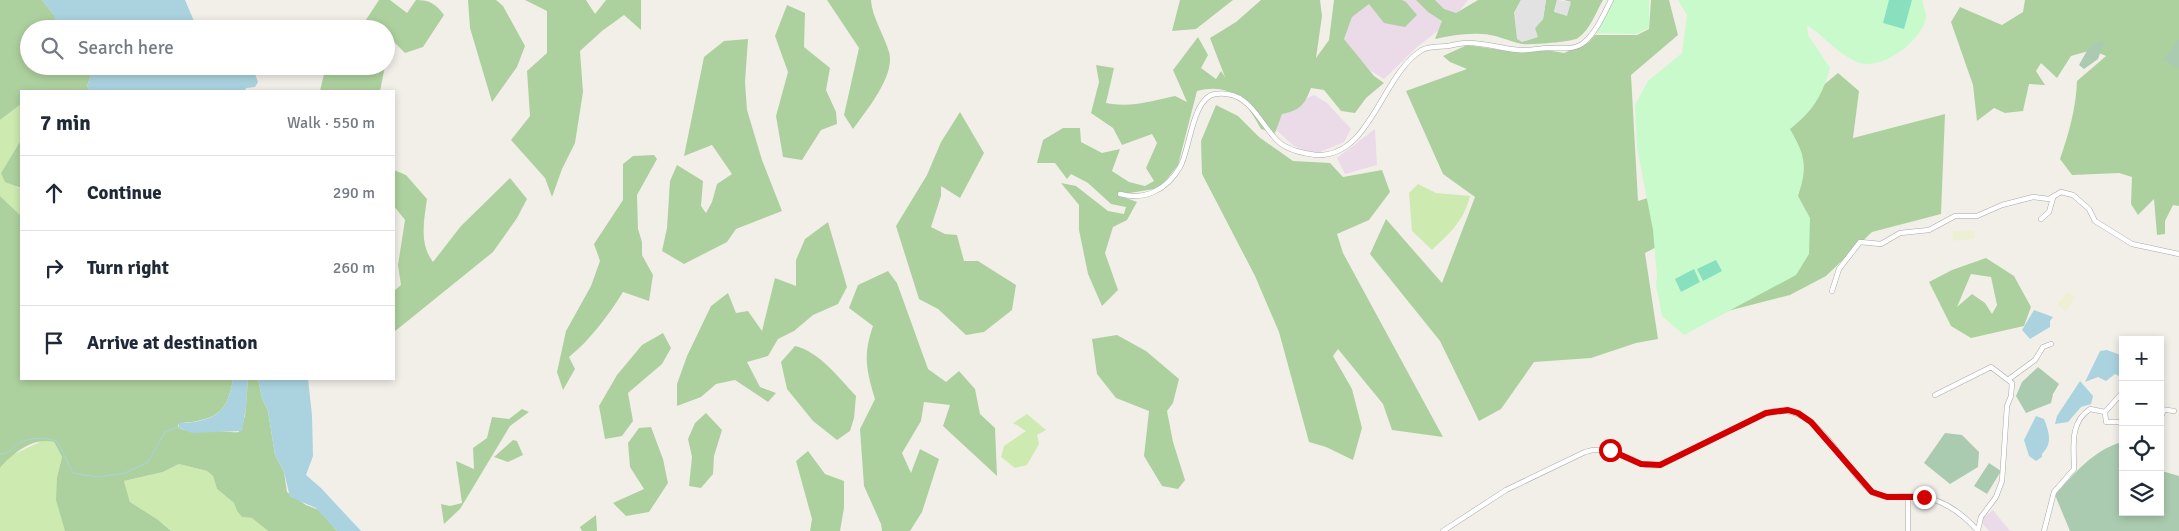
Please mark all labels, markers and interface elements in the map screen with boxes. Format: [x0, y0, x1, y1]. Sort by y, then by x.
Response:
search box [20, 20, 395, 75]
icon: search [38, 34, 66, 62]
text: Search here [78, 36, 174, 60]
text: 7 min [40, 110, 91, 136]
text: Walk · 550 m [287, 113, 375, 133]
icon: ahead [40, 179, 68, 207]
text: Continue [87, 181, 162, 205]
text: 290 m [333, 183, 375, 203]
icon: right [40, 254, 68, 282]
text: Turn right [87, 256, 169, 280]
text: 260 m [333, 258, 375, 278]
icon: arrive [40, 329, 68, 357]
text: Arrive at destination [87, 331, 258, 355]
map controls [2119, 336, 2164, 516]
button: + [2119, 336, 2164, 381]
button: − [2119, 381, 2164, 426]
button: locate [2119, 426, 2164, 471]
route start [1599, 439, 1622, 462]
button: layers [2119, 471, 2164, 516]
route end [1913, 486, 1936, 509]

